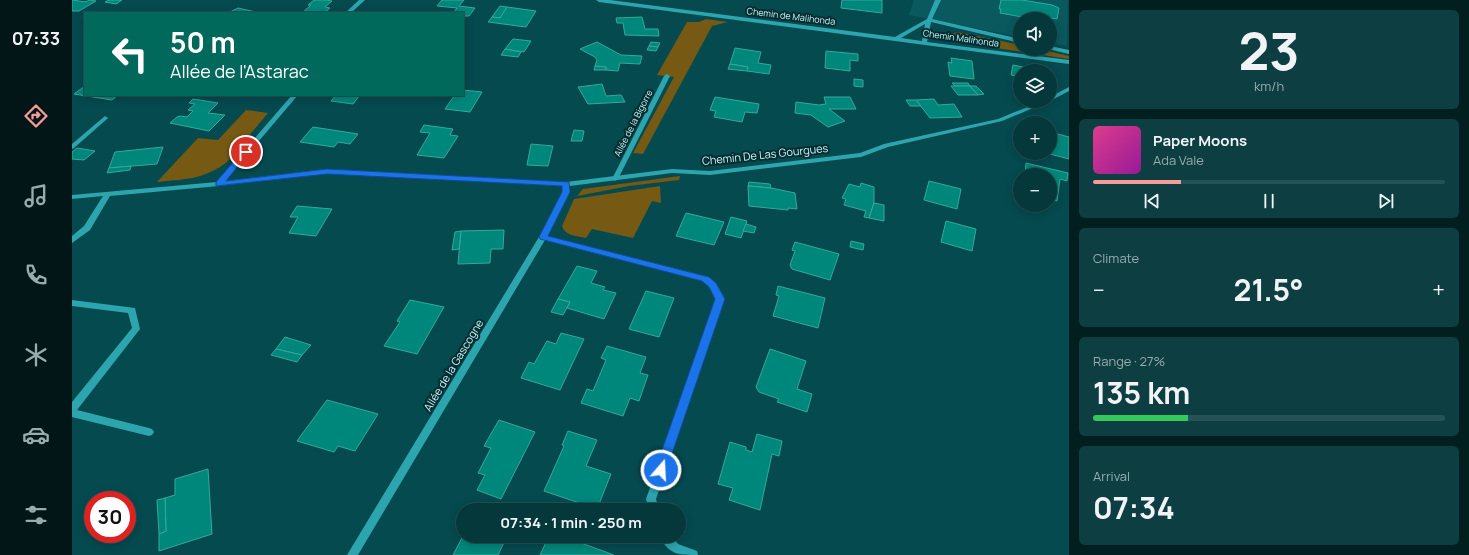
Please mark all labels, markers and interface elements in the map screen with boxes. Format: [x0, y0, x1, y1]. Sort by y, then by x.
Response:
street label: Chemin de Malihonda [746, 4, 836, 28]
map controls [1013, 12, 1057, 212]
button: sound [1013, 12, 1057, 56]
text: 23 [1238, 15, 1300, 86]
text: 50 m [170, 23, 236, 61]
text: 07:33 [12, 26, 60, 50]
street label: Chemin Malihonda [922, 26, 1000, 50]
icon: left [104, 28, 156, 80]
text: Allée de l'Astarac [170, 59, 309, 83]
button: layers [1013, 64, 1057, 108]
text: km/h [1254, 77, 1284, 95]
street label: Allée de la Bigorre [611, 87, 655, 159]
icon: directions [22, 102, 50, 130]
button: + [1013, 116, 1057, 160]
text: Paper Moons [1153, 130, 1247, 151]
pin [229, 135, 263, 169]
street label: Chemin De Las Gourgues [701, 140, 829, 168]
icon: arrive [235, 141, 257, 163]
text: Ada Vale [1153, 151, 1204, 169]
button: − [1013, 168, 1057, 212]
icon: music [22, 182, 50, 210]
icon: previous [1141, 190, 1163, 212]
icon: pause [1258, 190, 1280, 212]
icon: next [1375, 190, 1397, 212]
text: Climate [1093, 249, 1139, 267]
icon: phone [22, 261, 50, 289]
text: 21.5° [1234, 269, 1304, 310]
text: − [1093, 275, 1105, 305]
text: + [1432, 275, 1445, 305]
street label: Allée de la Gascogne [420, 316, 487, 414]
icon: climate [22, 341, 50, 369]
text: Range · 27% [1093, 352, 1165, 370]
text: 135 km [1093, 372, 1190, 413]
icon: car [22, 421, 50, 449]
position arrow [640, 449, 682, 491]
text: Arrival [1093, 467, 1130, 485]
text: 07:34 [1093, 487, 1175, 528]
speed limit sign: 30 [84, 491, 136, 543]
icon: filters [22, 501, 50, 529]
text: 07:34 · 1 min · 250 m [500, 512, 642, 533]

